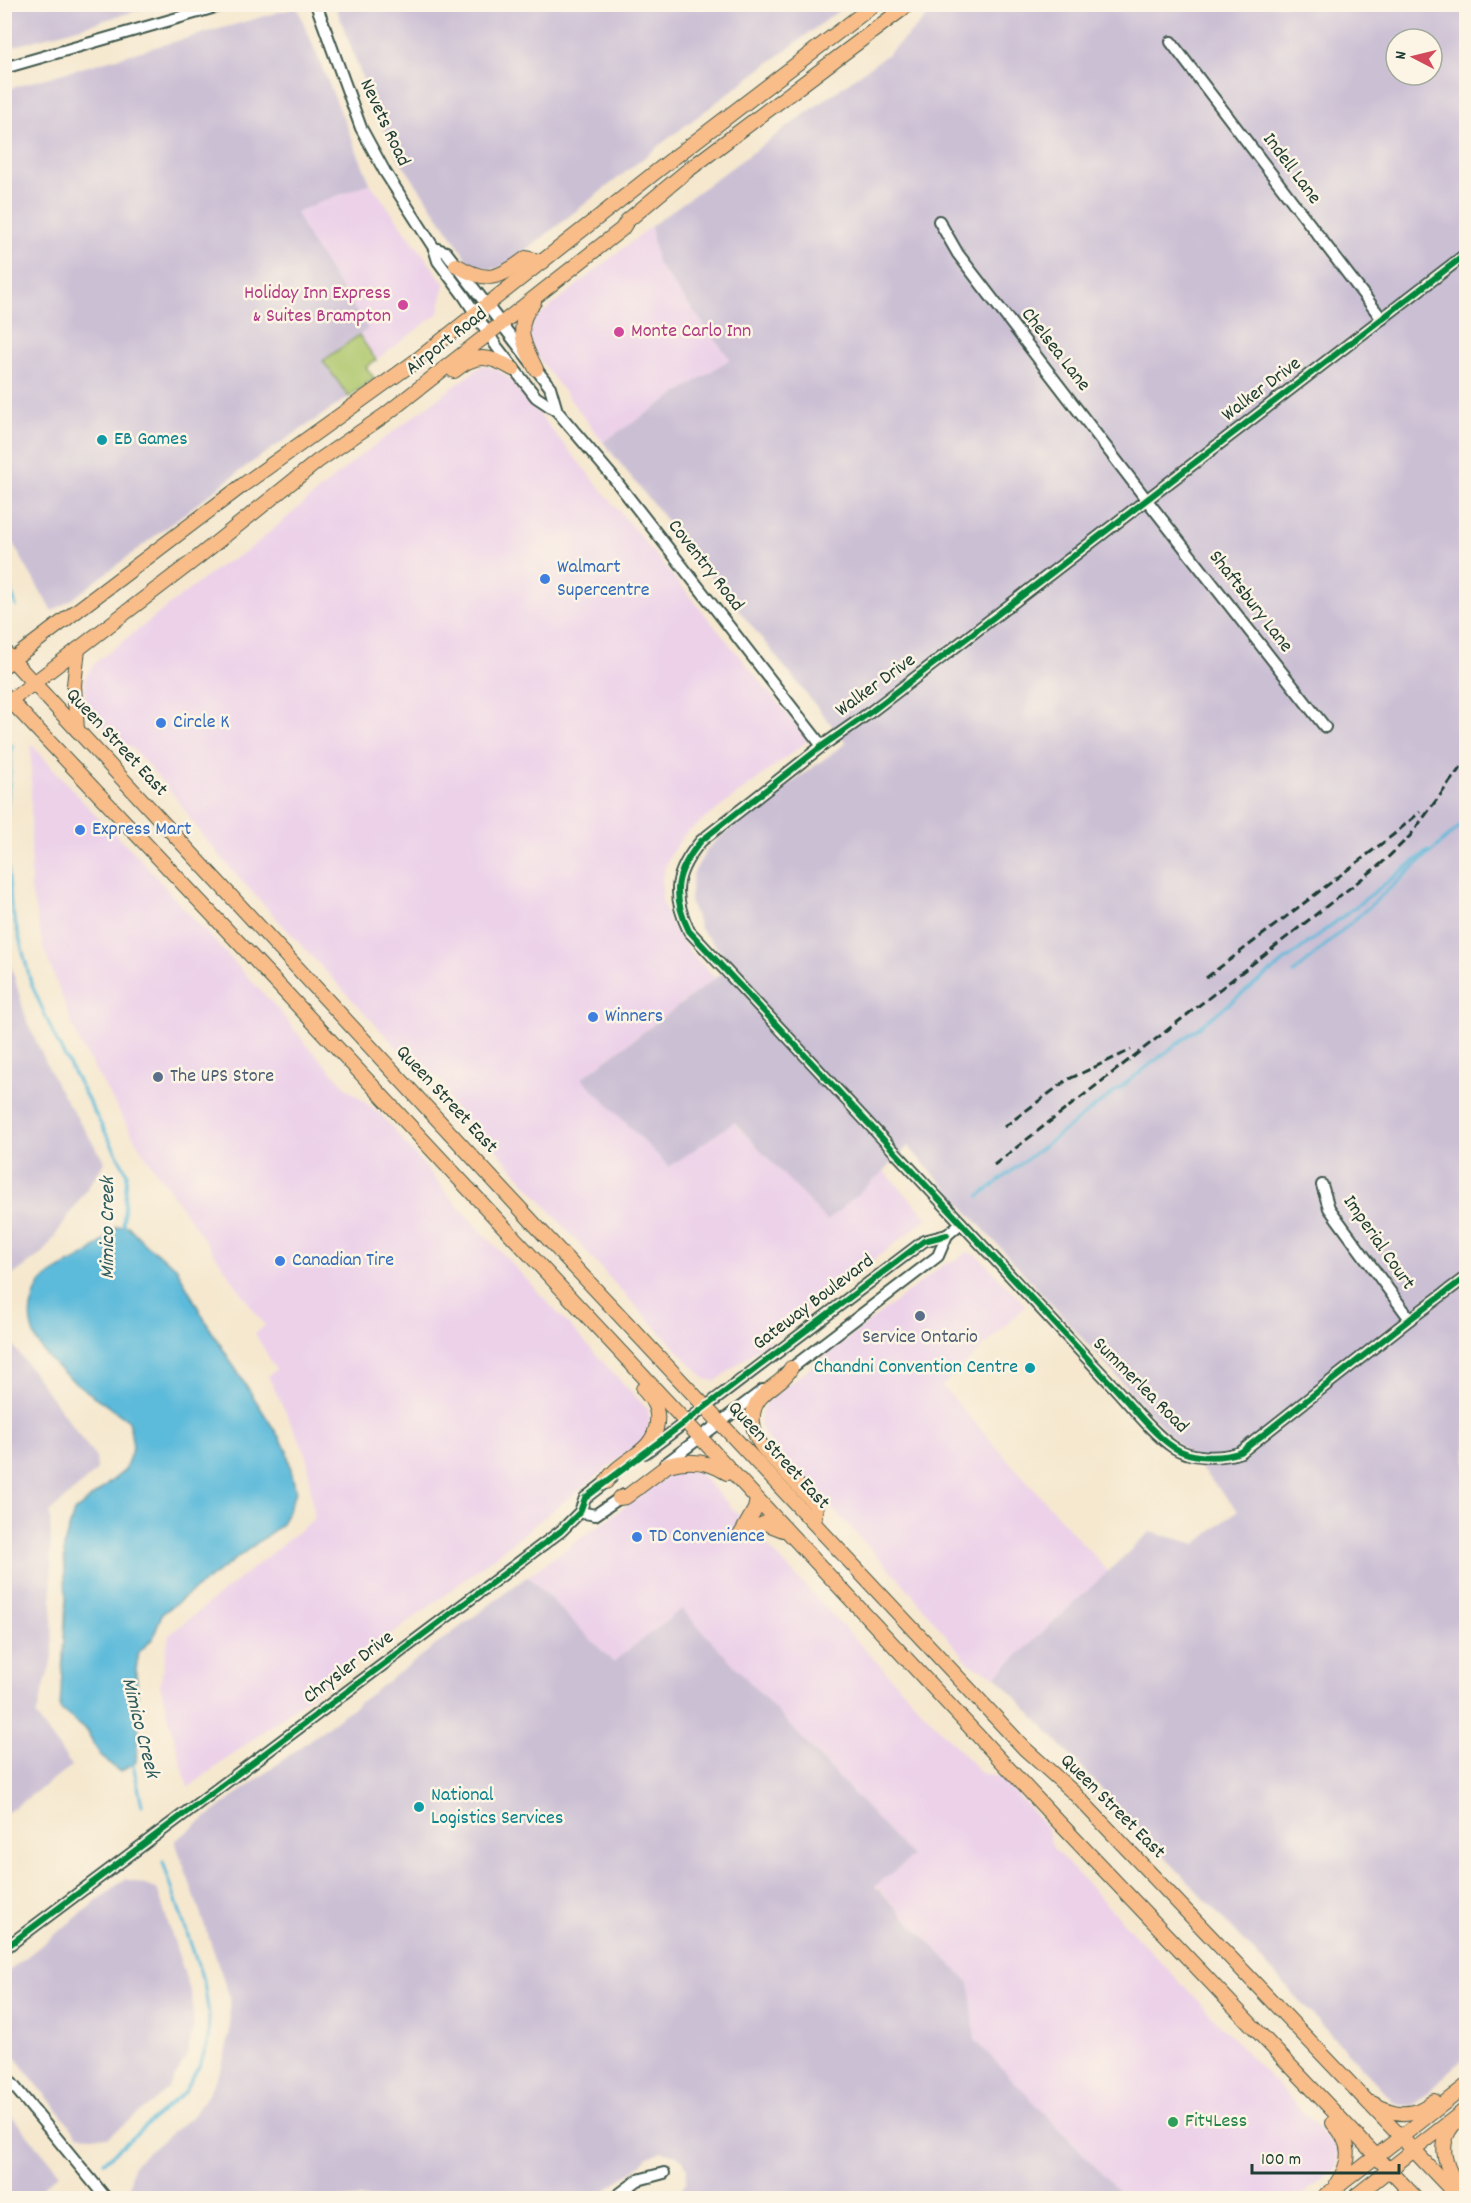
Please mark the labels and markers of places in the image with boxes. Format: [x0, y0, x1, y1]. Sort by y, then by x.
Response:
place label: Holiday Inn Express & Suites Brampton [244, 280, 391, 331]
marker: Holiday Inn Express & Suites Brampton [396, 298, 410, 312]
place label: Monte Carlo Inn [631, 318, 751, 346]
marker: Monte Carlo Inn [612, 325, 626, 339]
place label: EB Games [114, 426, 188, 454]
marker: EB Games [95, 433, 109, 447]
place label: Walmart Supercentre [557, 554, 650, 605]
marker: Walmart Supercentre [538, 572, 552, 586]
place label: Circle K [173, 709, 229, 737]
marker: Circle K [154, 716, 168, 730]
place label: Express Mart [92, 816, 191, 844]
marker: Express Mart [73, 823, 87, 837]
place label: Winners [605, 1003, 663, 1031]
marker: Winners [586, 1010, 600, 1024]
place label: The UPS Store [170, 1063, 274, 1091]
marker: The UPS Store [151, 1070, 165, 1084]
place label: Canadian Tire [292, 1247, 394, 1275]
marker: Canadian Tire [273, 1254, 287, 1268]
marker: Service Ontario [913, 1309, 927, 1323]
place label: Service Ontario [862, 1324, 978, 1352]
place label: Chandni Convention Centre [814, 1354, 1018, 1382]
marker: Chandni Convention Centre [1023, 1361, 1037, 1375]
place label: TD Convenience [649, 1523, 765, 1551]
marker: TD Convenience [630, 1530, 644, 1544]
place label: National Logistics Services [431, 1782, 563, 1833]
marker: National Logistics Services [412, 1800, 426, 1814]
place label: Fit4Less [1185, 2108, 1247, 2136]
marker: Fit4Less [1166, 2115, 1180, 2129]

